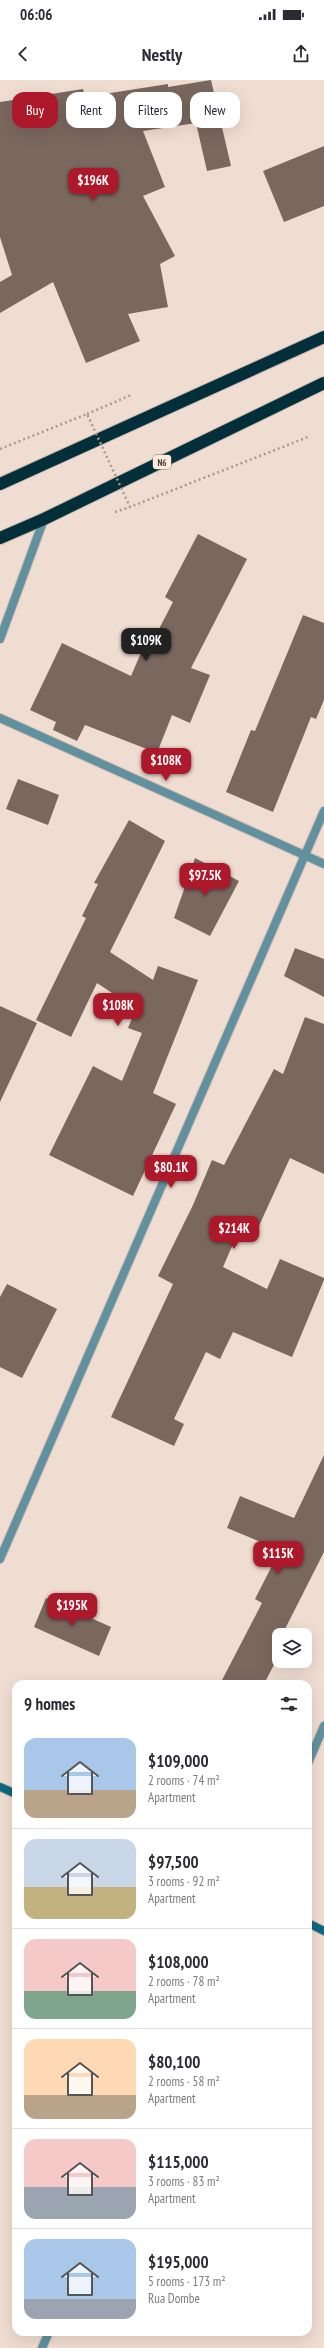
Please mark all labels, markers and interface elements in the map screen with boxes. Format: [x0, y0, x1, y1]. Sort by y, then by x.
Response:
text: 06:06 [20, 5, 52, 24]
icon: back [12, 43, 34, 65]
text: Nestly [142, 43, 182, 66]
icon: share [290, 43, 312, 65]
chip: Buy [12, 92, 58, 128]
chip: Rent [66, 92, 116, 128]
chip: Filters [124, 92, 182, 128]
chip: New [190, 92, 240, 128]
pin: $196K [65, 168, 121, 202]
text: $196K [77, 172, 109, 189]
road number: N6 [153, 455, 171, 469]
pin: $109K [118, 628, 174, 662]
text: $109K [130, 632, 162, 649]
pin: $108K [138, 748, 194, 782]
text: $108K [150, 752, 182, 769]
pin: $97.5K [172, 863, 238, 897]
text: $97.5K [188, 867, 222, 884]
pin: $108K [90, 993, 146, 1027]
text: $108K [102, 997, 134, 1014]
pin: $80.1K [138, 1155, 204, 1189]
text: $80.1K [154, 1159, 188, 1176]
pin: $214K [206, 1216, 262, 1250]
text: $214K [218, 1220, 250, 1237]
pin: $115K [250, 1541, 306, 1575]
text: $115K [262, 1545, 294, 1562]
pin: $195K [44, 1593, 100, 1627]
text: $195K [56, 1597, 88, 1614]
map controls [272, 1628, 312, 1668]
button: layers [272, 1628, 312, 1668]
text: 9 homes [24, 1693, 75, 1715]
icon: filters [278, 1693, 300, 1715]
text: $109,000 [148, 1750, 209, 1772]
icon: home [56, 1754, 104, 1802]
text: 2 rooms · 74 m² [148, 1772, 220, 1789]
text: Apartment [148, 1789, 196, 1806]
text: $97,500 [148, 1851, 199, 1873]
icon: home [56, 1855, 104, 1903]
text: 3 rooms · 92 m² [148, 1873, 220, 1890]
text: Apartment [148, 1890, 196, 1907]
text: $108,000 [148, 1951, 209, 1973]
icon: home [56, 1955, 104, 2003]
text: 2 rooms · 78 m² [148, 1973, 220, 1990]
text: Apartment [148, 1990, 196, 2007]
text: $80,100 [148, 2051, 200, 2073]
icon: home [56, 2055, 104, 2103]
text: 2 rooms · 58 m² [148, 2073, 220, 2090]
text: Apartment [148, 2090, 196, 2107]
text: $115,000 [148, 2151, 209, 2173]
icon: home [56, 2155, 104, 2203]
text: 3 rooms · 83 m² [148, 2173, 220, 2190]
text: Apartment [148, 2190, 196, 2207]
text: $195,000 [148, 2251, 209, 2273]
icon: home [56, 2255, 104, 2303]
text: 5 rooms · 173 m² [148, 2273, 226, 2290]
text: Rua Dombe [148, 2290, 200, 2307]

